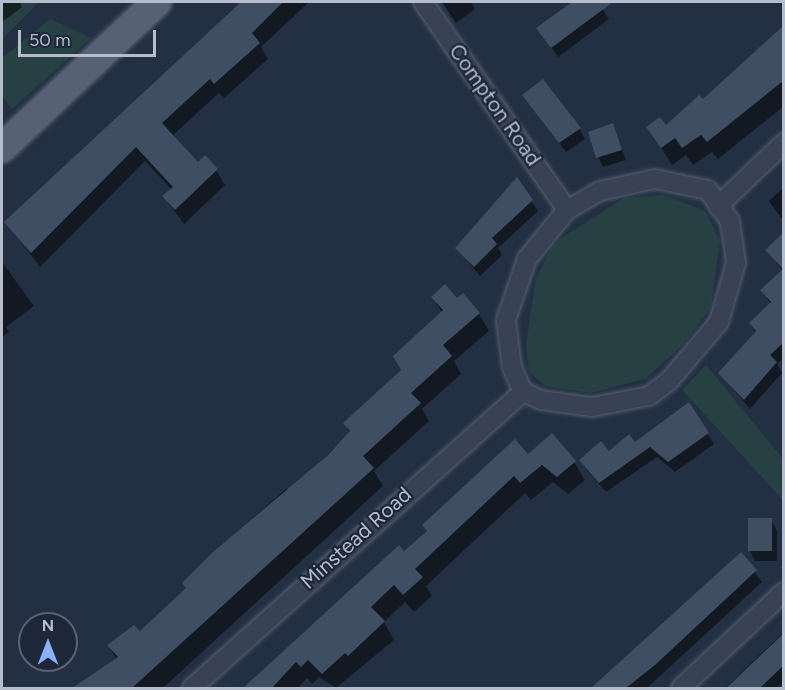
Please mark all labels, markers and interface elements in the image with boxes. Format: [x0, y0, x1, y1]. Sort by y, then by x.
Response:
scale bar [21, 18, 159, 56]
text: 50 m [29, 29, 71, 51]
street label: Compton Road [444, 39, 546, 171]
street label: Minstead Road [296, 482, 416, 594]
north arrow [18, 612, 78, 672]
text: N [42, 616, 54, 635]

